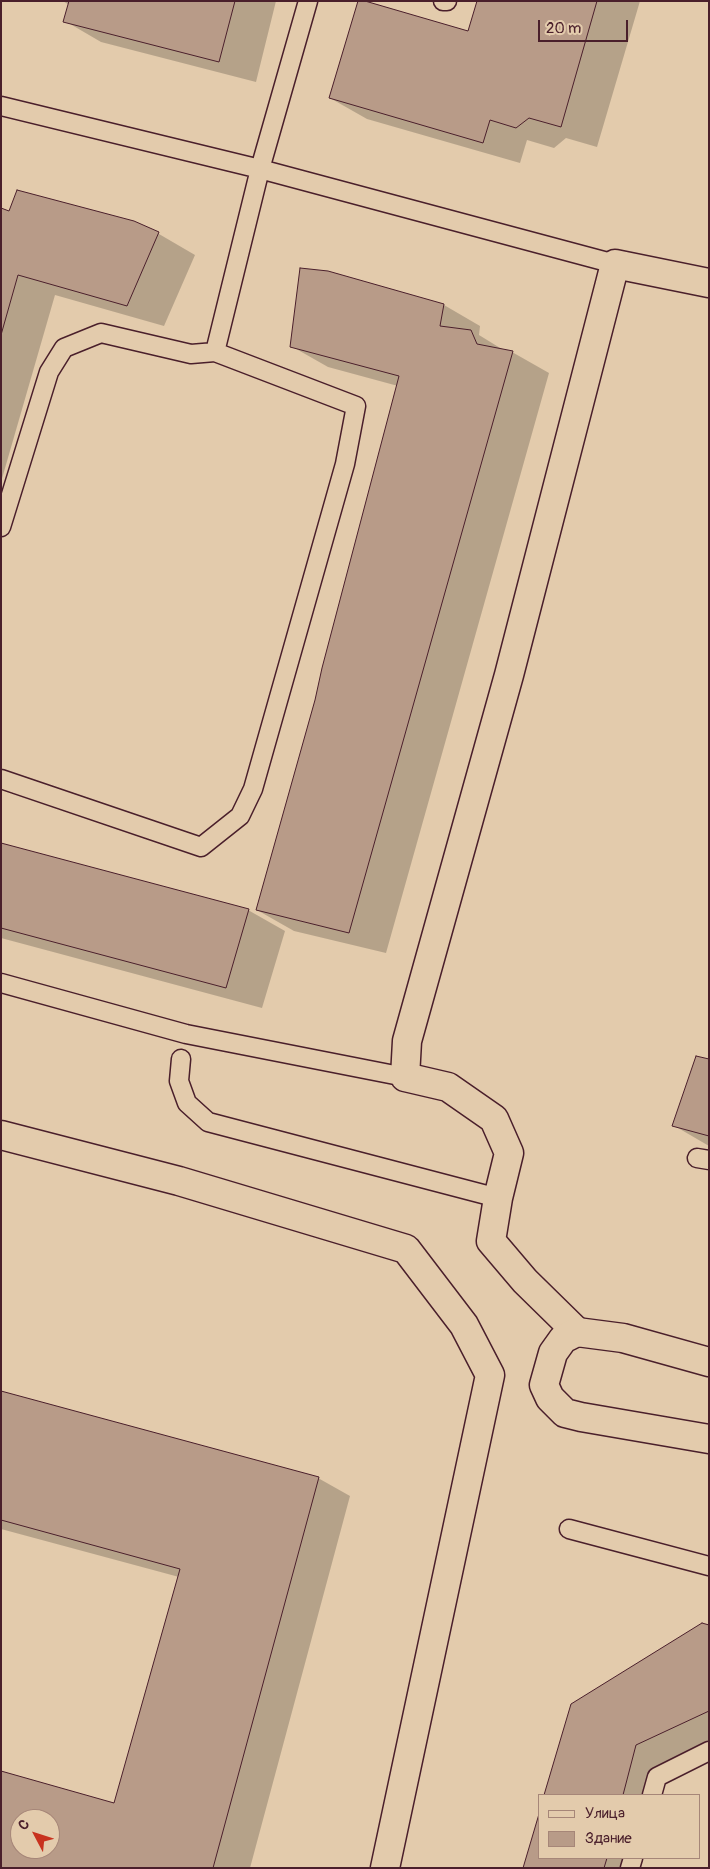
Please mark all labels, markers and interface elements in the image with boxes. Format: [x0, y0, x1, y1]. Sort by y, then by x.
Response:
scale bar [540, 10, 630, 42]
text: 20 m [546, 19, 581, 38]
legend [538, 1794, 700, 1859]
text: Улица [585, 1804, 625, 1823]
north arrow [10, 1809, 60, 1859]
text: С [15, 1816, 33, 1833]
text: Здание [585, 1829, 632, 1848]

